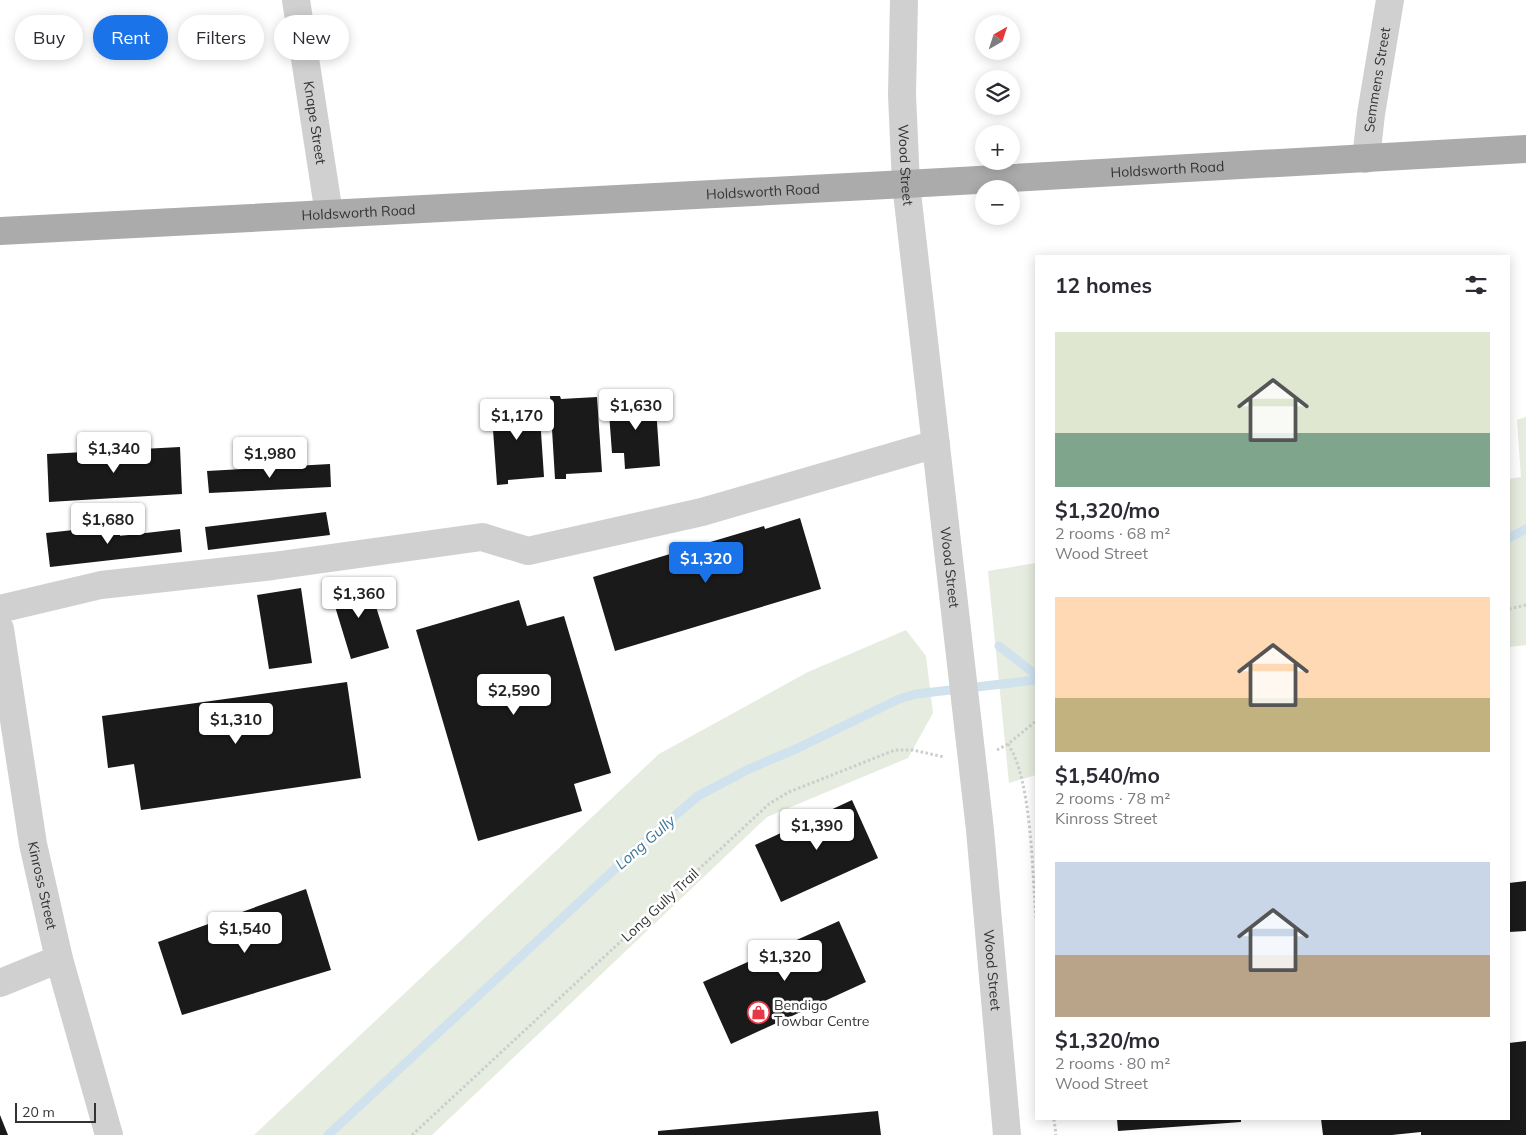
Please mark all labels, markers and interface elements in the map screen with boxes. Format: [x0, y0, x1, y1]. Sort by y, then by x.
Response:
chip: Buy [15, 15, 83, 60]
chip: Rent [93, 15, 168, 60]
chip: Filters [178, 15, 264, 60]
chip: New [274, 15, 349, 60]
north arrow [975, 15, 1020, 60]
map controls [975, 15, 1020, 225]
street label: Semmens Street [1360, 26, 1394, 133]
button: layers [975, 70, 1020, 115]
street label: Knape Street [300, 80, 330, 166]
street label: Wood Street [894, 124, 917, 207]
button: + [975, 125, 1020, 170]
street label: Holdsworth Road [1110, 157, 1225, 181]
street label: Holdsworth Road [706, 179, 820, 203]
button: − [975, 180, 1020, 225]
street label: Holdsworth Road [301, 200, 416, 224]
icon: filters [1462, 271, 1490, 299]
text: 12 homes [1055, 272, 1152, 298]
icon: home [1228, 365, 1318, 455]
pin: $1,630 [595, 388, 677, 431]
text: $1,630 [610, 395, 662, 415]
pin: $1,170 [476, 398, 558, 441]
text: $1,170 [491, 405, 543, 425]
pin: $1,340 [73, 432, 155, 474]
pin: $1,980 [229, 436, 311, 479]
text: $1,340 [88, 438, 140, 458]
text: $1,980 [244, 443, 296, 463]
text: $1,320/mo [1055, 497, 1160, 523]
pin: $1,680 [67, 502, 149, 545]
text: $1,680 [82, 509, 134, 529]
text: 2 rooms · 68 m² [1055, 523, 1170, 543]
street label: Wood Street [936, 526, 964, 609]
pin: $1,320 [665, 542, 747, 584]
text: Wood Street [1055, 543, 1148, 563]
text: $1,320 [680, 548, 732, 568]
pin: $1,360 [318, 576, 400, 619]
text: $1,360 [333, 583, 385, 603]
icon: home [1228, 630, 1318, 720]
pin: $2,590 [473, 674, 555, 716]
text: $2,590 [488, 680, 540, 700]
pin: $1,310 [195, 702, 277, 745]
text: $1,310 [210, 709, 262, 729]
text: $1,540/mo [1055, 762, 1160, 788]
text: 2 rooms · 78 m² [1055, 788, 1170, 808]
pin: $1,390 [776, 808, 858, 851]
text: Kinross Street [1055, 808, 1157, 828]
water label: Long Gully [611, 810, 680, 873]
text: $1,390 [791, 815, 843, 835]
street label: Kinross Street [24, 840, 61, 931]
street label: Long Gully Trail [618, 865, 702, 945]
icon: home [1228, 895, 1318, 985]
pin: $1,540 [204, 912, 286, 954]
text: $1,540 [219, 918, 271, 938]
street label: Wood Street [980, 929, 1005, 1012]
pin: $1,320 [744, 940, 826, 982]
text: $1,320 [759, 946, 811, 966]
place label: Bendigo Towbar Centre [774, 996, 869, 1030]
shop icon: Bendigo Towbar Centre [746, 1001, 770, 1025]
text: $1,320/mo [1055, 1027, 1160, 1053]
text: 2 rooms · 80 m² [1055, 1053, 1170, 1073]
text: Wood Street [1055, 1073, 1148, 1093]
scale bar [15, 1100, 96, 1123]
text: 20 m [22, 1103, 55, 1121]

